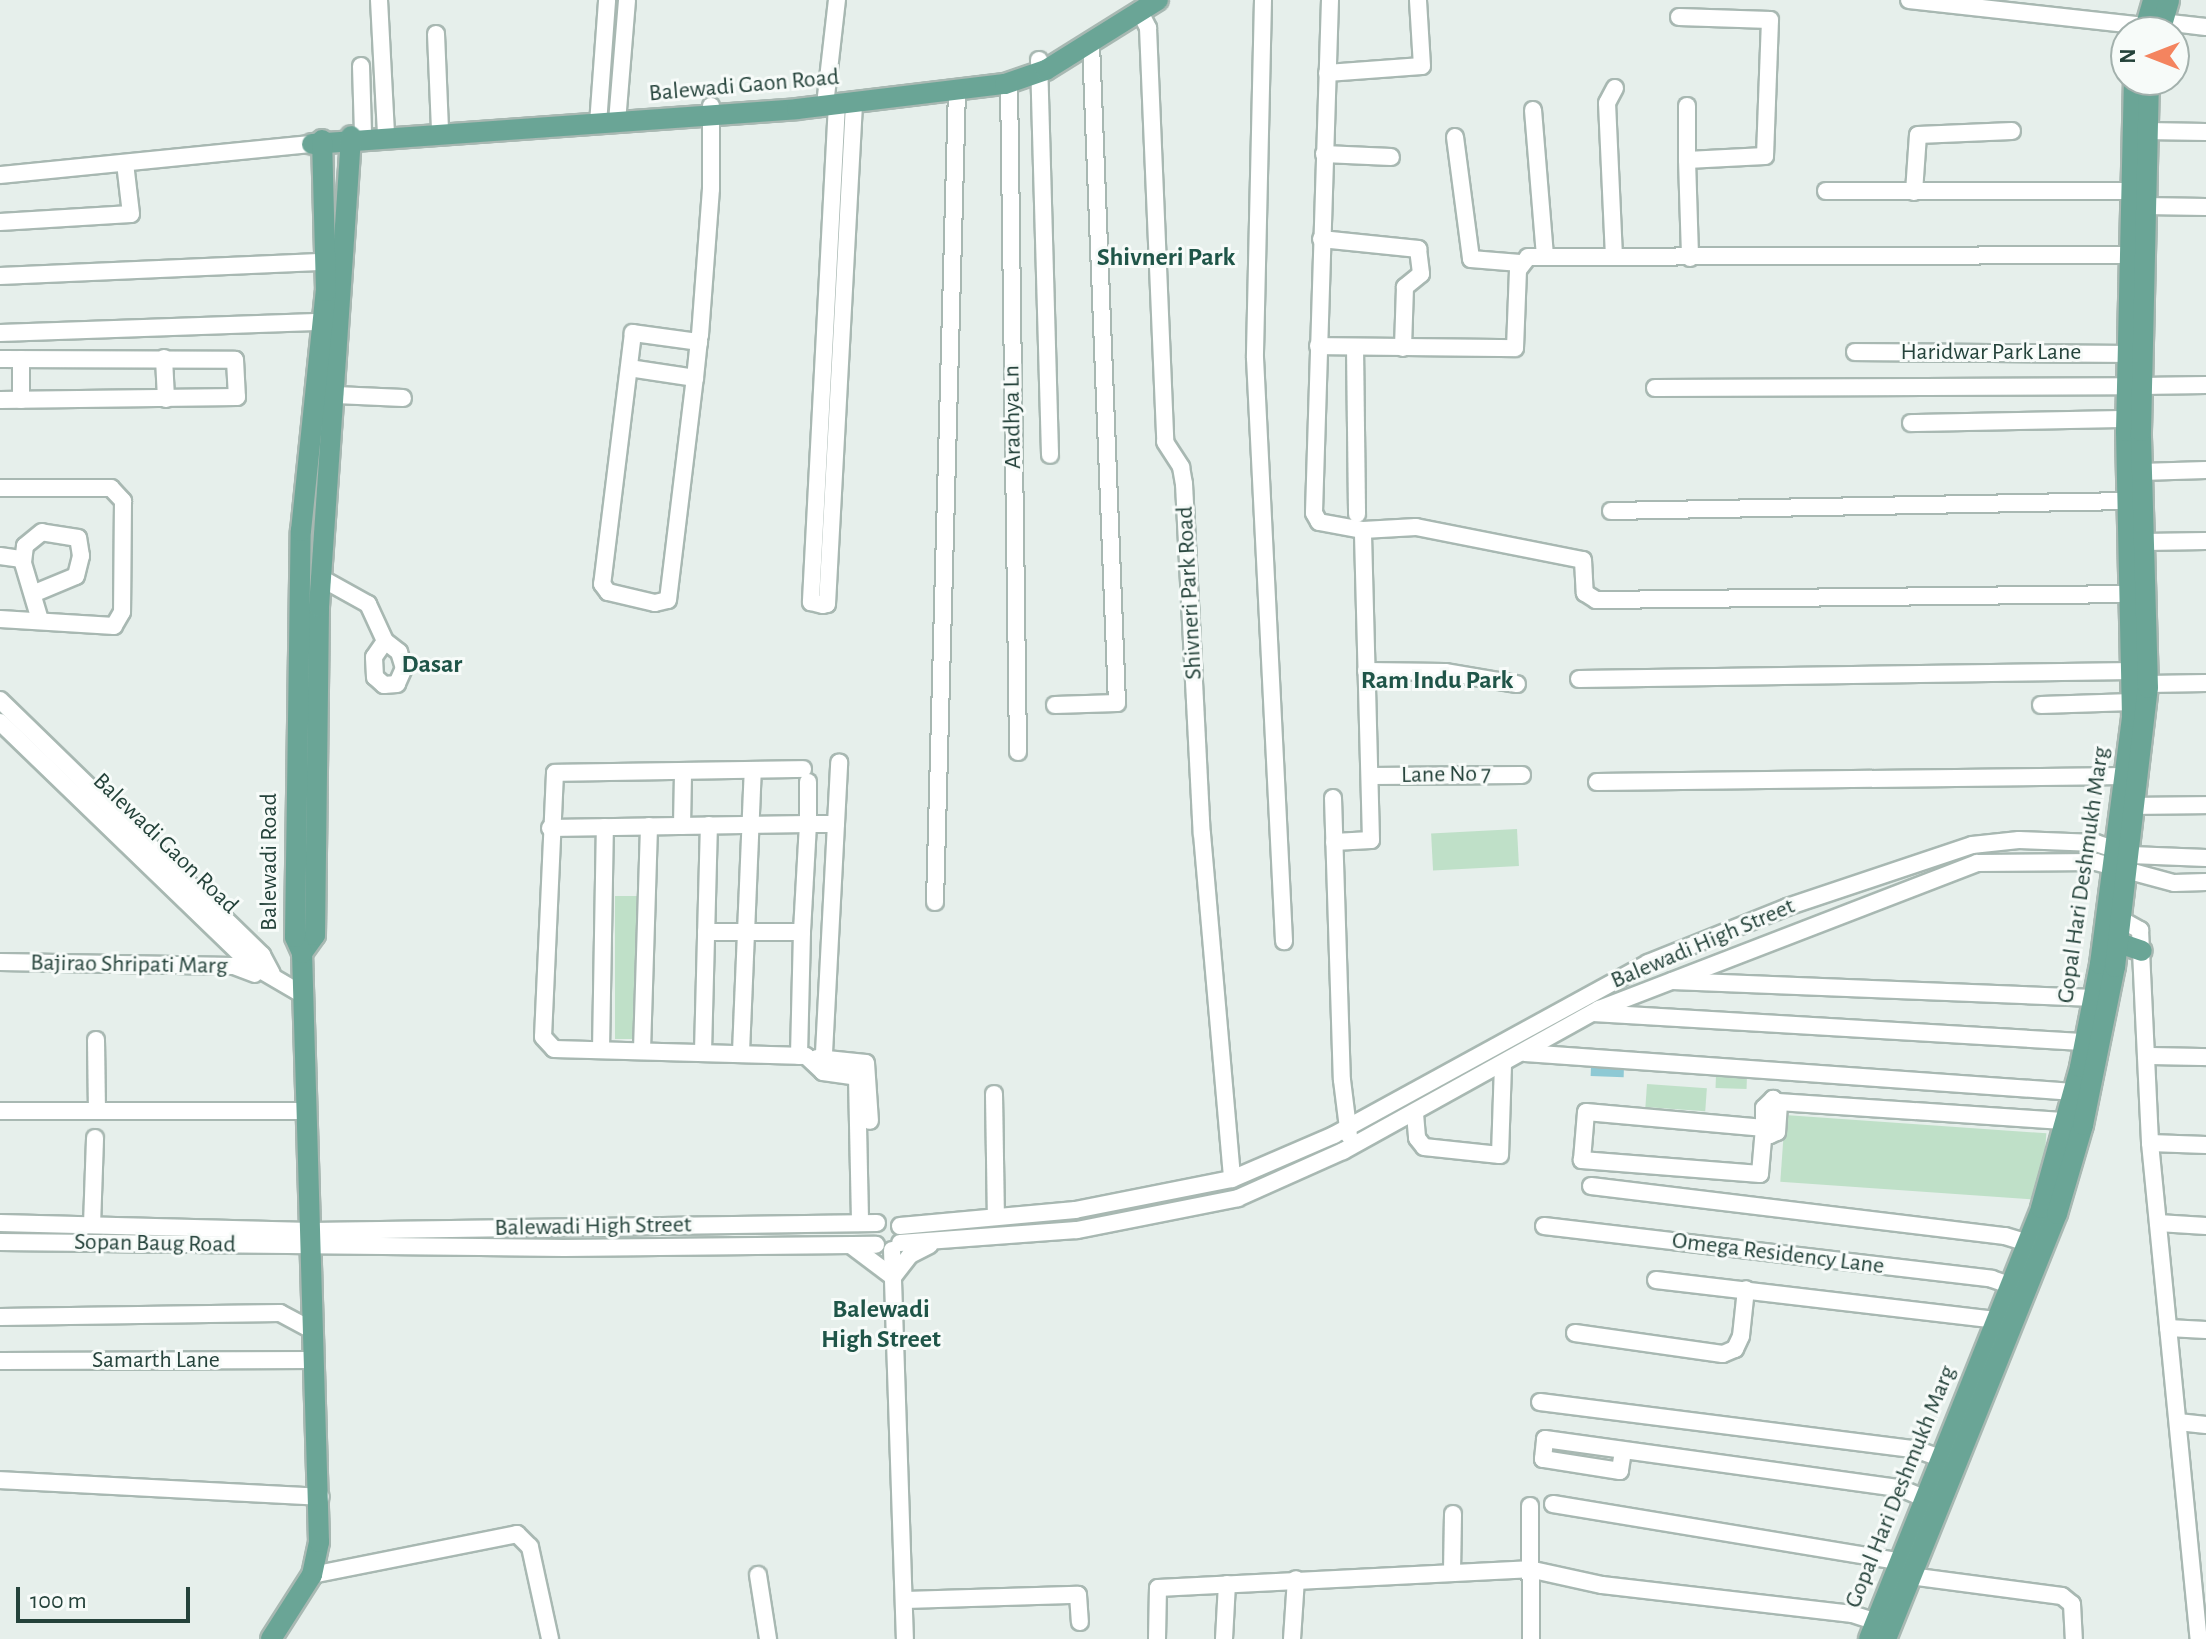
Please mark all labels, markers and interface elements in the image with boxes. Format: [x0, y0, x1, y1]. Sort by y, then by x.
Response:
north arrow [2110, 16, 2190, 96]
text: N [2117, 48, 2139, 64]
street label: Balewadi Gaon Road [648, 63, 840, 109]
district label: Shivneri Park [1097, 242, 1235, 274]
street label: Haridwar Park Lane [1901, 339, 2081, 367]
street label: Aradhya Ln [998, 365, 1028, 469]
street label: Shivneri Park Road [1171, 506, 1209, 680]
district label: Dasar [402, 649, 462, 681]
district label: Ram Indu Park [1361, 665, 1513, 697]
street label: Gopal Hari Deshmukh Marg [2052, 745, 2116, 1005]
street label: Lane No 7 [1401, 760, 1491, 790]
street label: Balewadi Gaon Road [86, 767, 244, 921]
street label: Balewadi Road [256, 793, 284, 931]
street label: Balewadi High Street [1607, 892, 1799, 996]
street label: Bajirao Shripati Marg [30, 949, 228, 981]
street label: Balewadi High Street [494, 1211, 692, 1243]
street label: Omega Residency Lane [1670, 1227, 1886, 1281]
street label: Sopan Baug Road [74, 1228, 236, 1260]
district label: Balewadi High Street [821, 1294, 941, 1356]
street label: Samarth Lane [92, 1347, 220, 1375]
street label: Gopal Hari Deshmukh Marg [1839, 1362, 1963, 1612]
scale bar [20, 1571, 194, 1621]
text: 100 m [30, 1589, 87, 1613]

